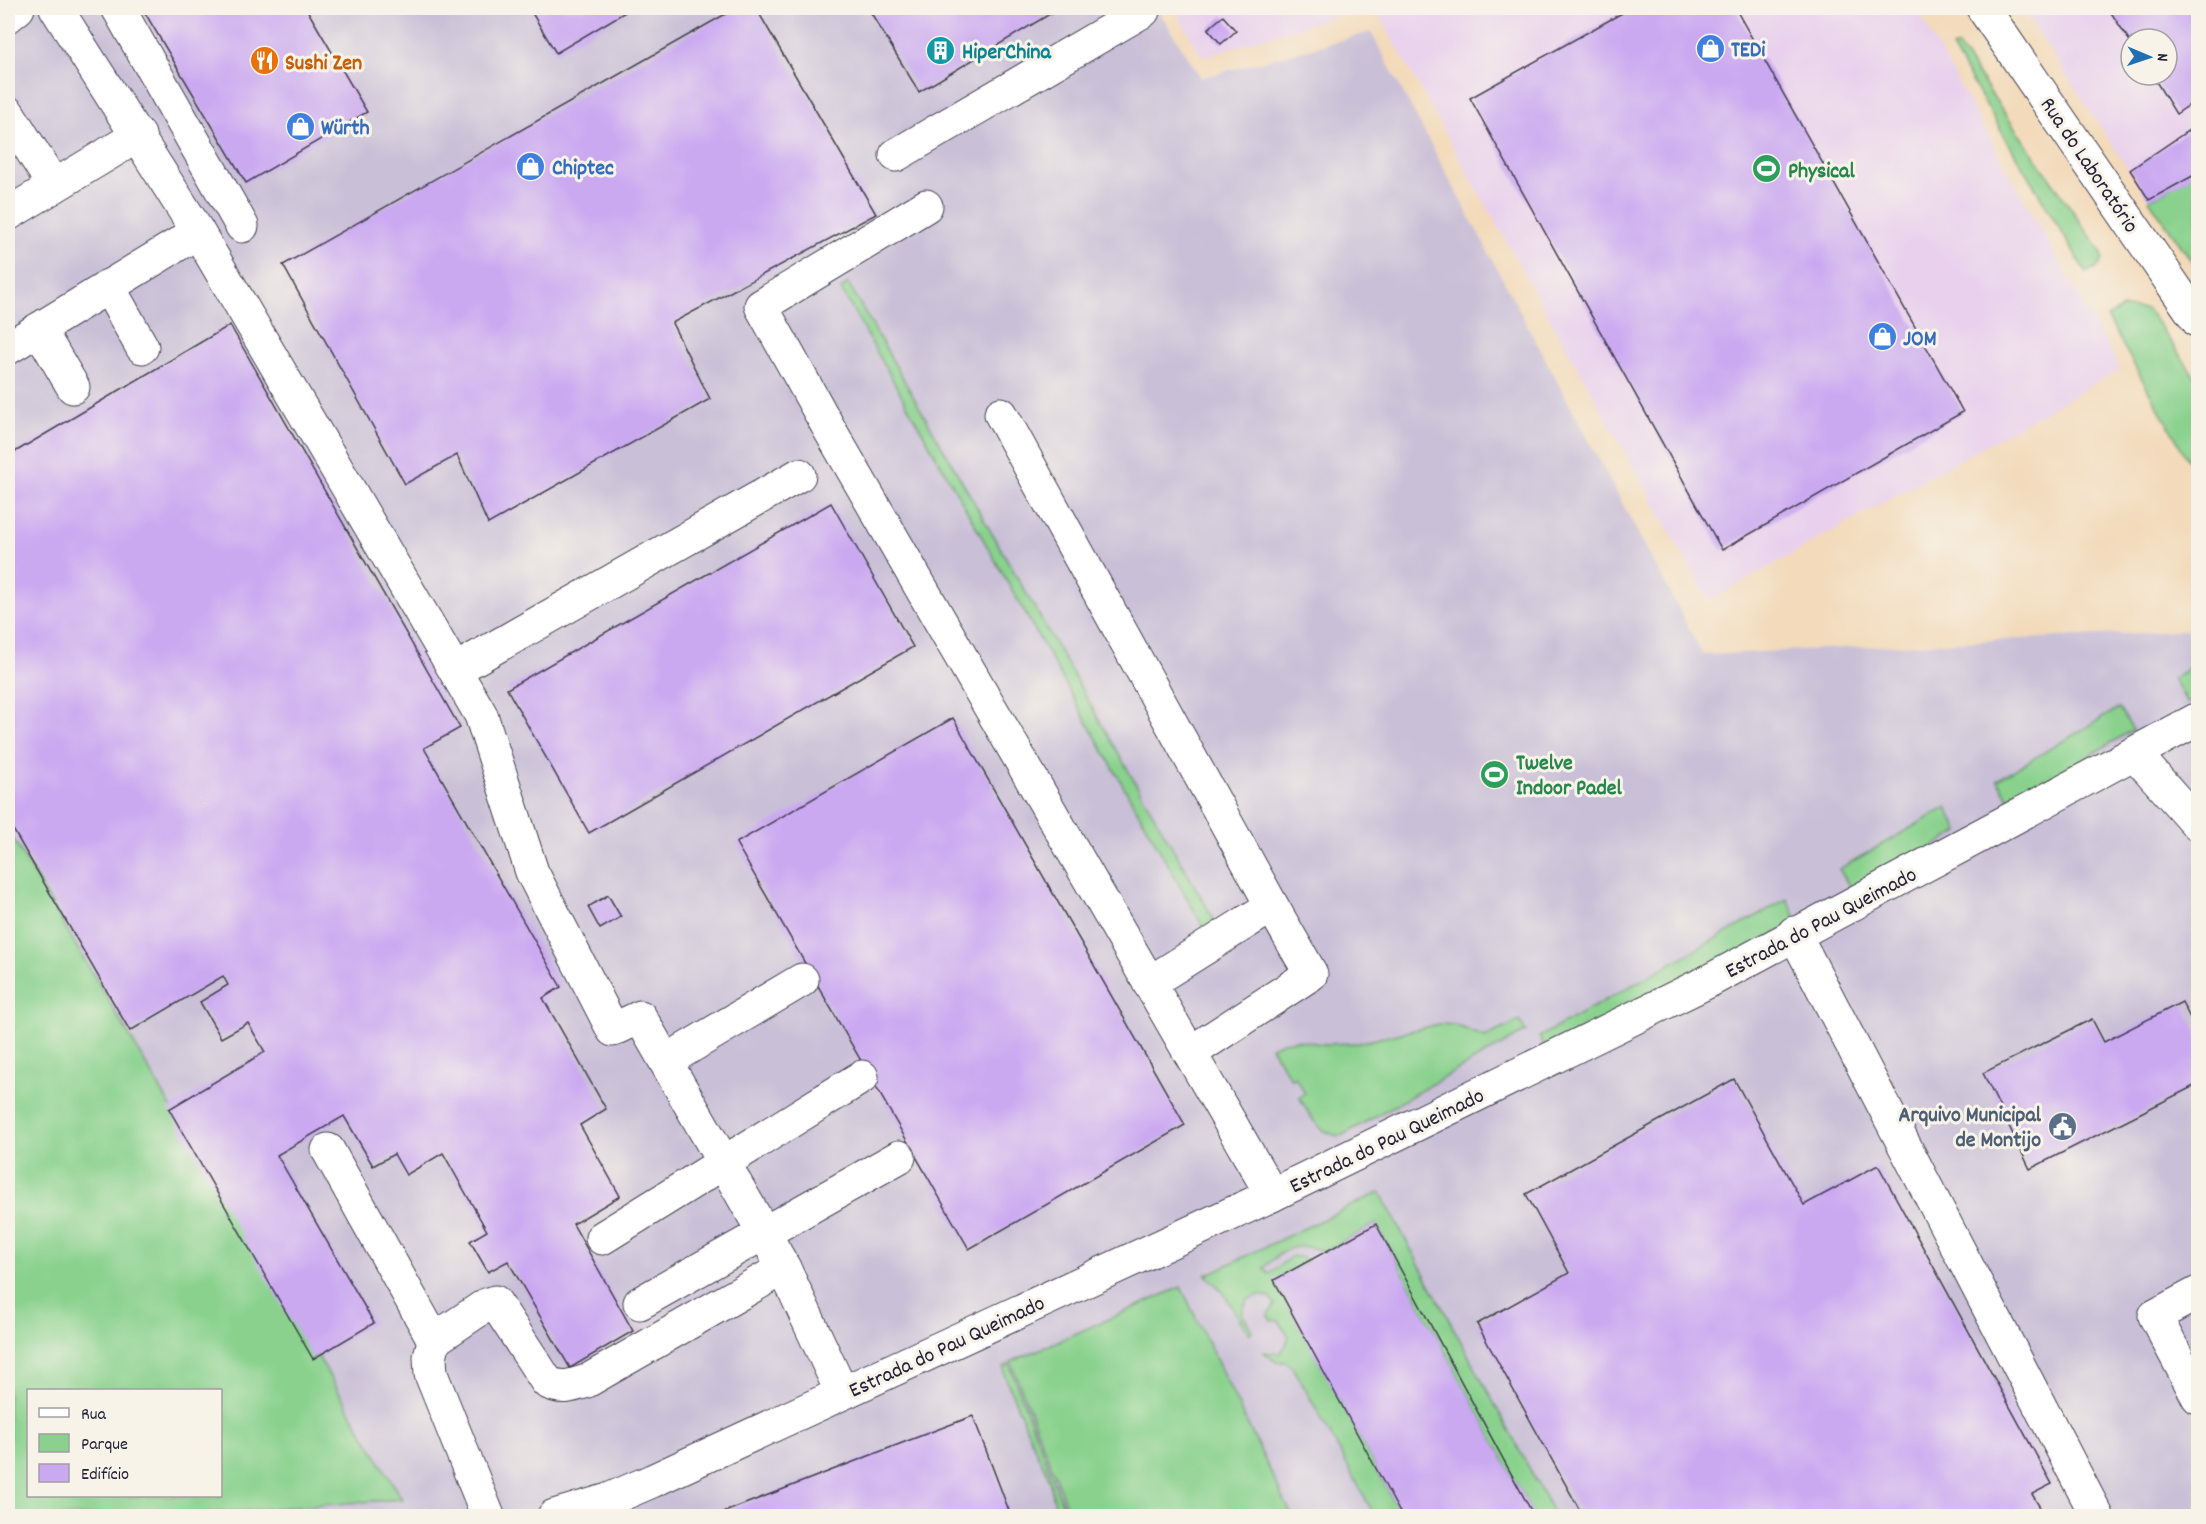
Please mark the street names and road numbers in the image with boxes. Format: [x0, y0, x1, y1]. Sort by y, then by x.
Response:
street label: Rua do Laboratório [2031, 92, 2145, 240]
street label: Estrada do Pau Queimado [1720, 860, 1923, 988]
street label: Estrada do Pau Queimado [1285, 1082, 1490, 1203]
street label: Estrada do Pau Queimado [844, 1289, 1051, 1407]

